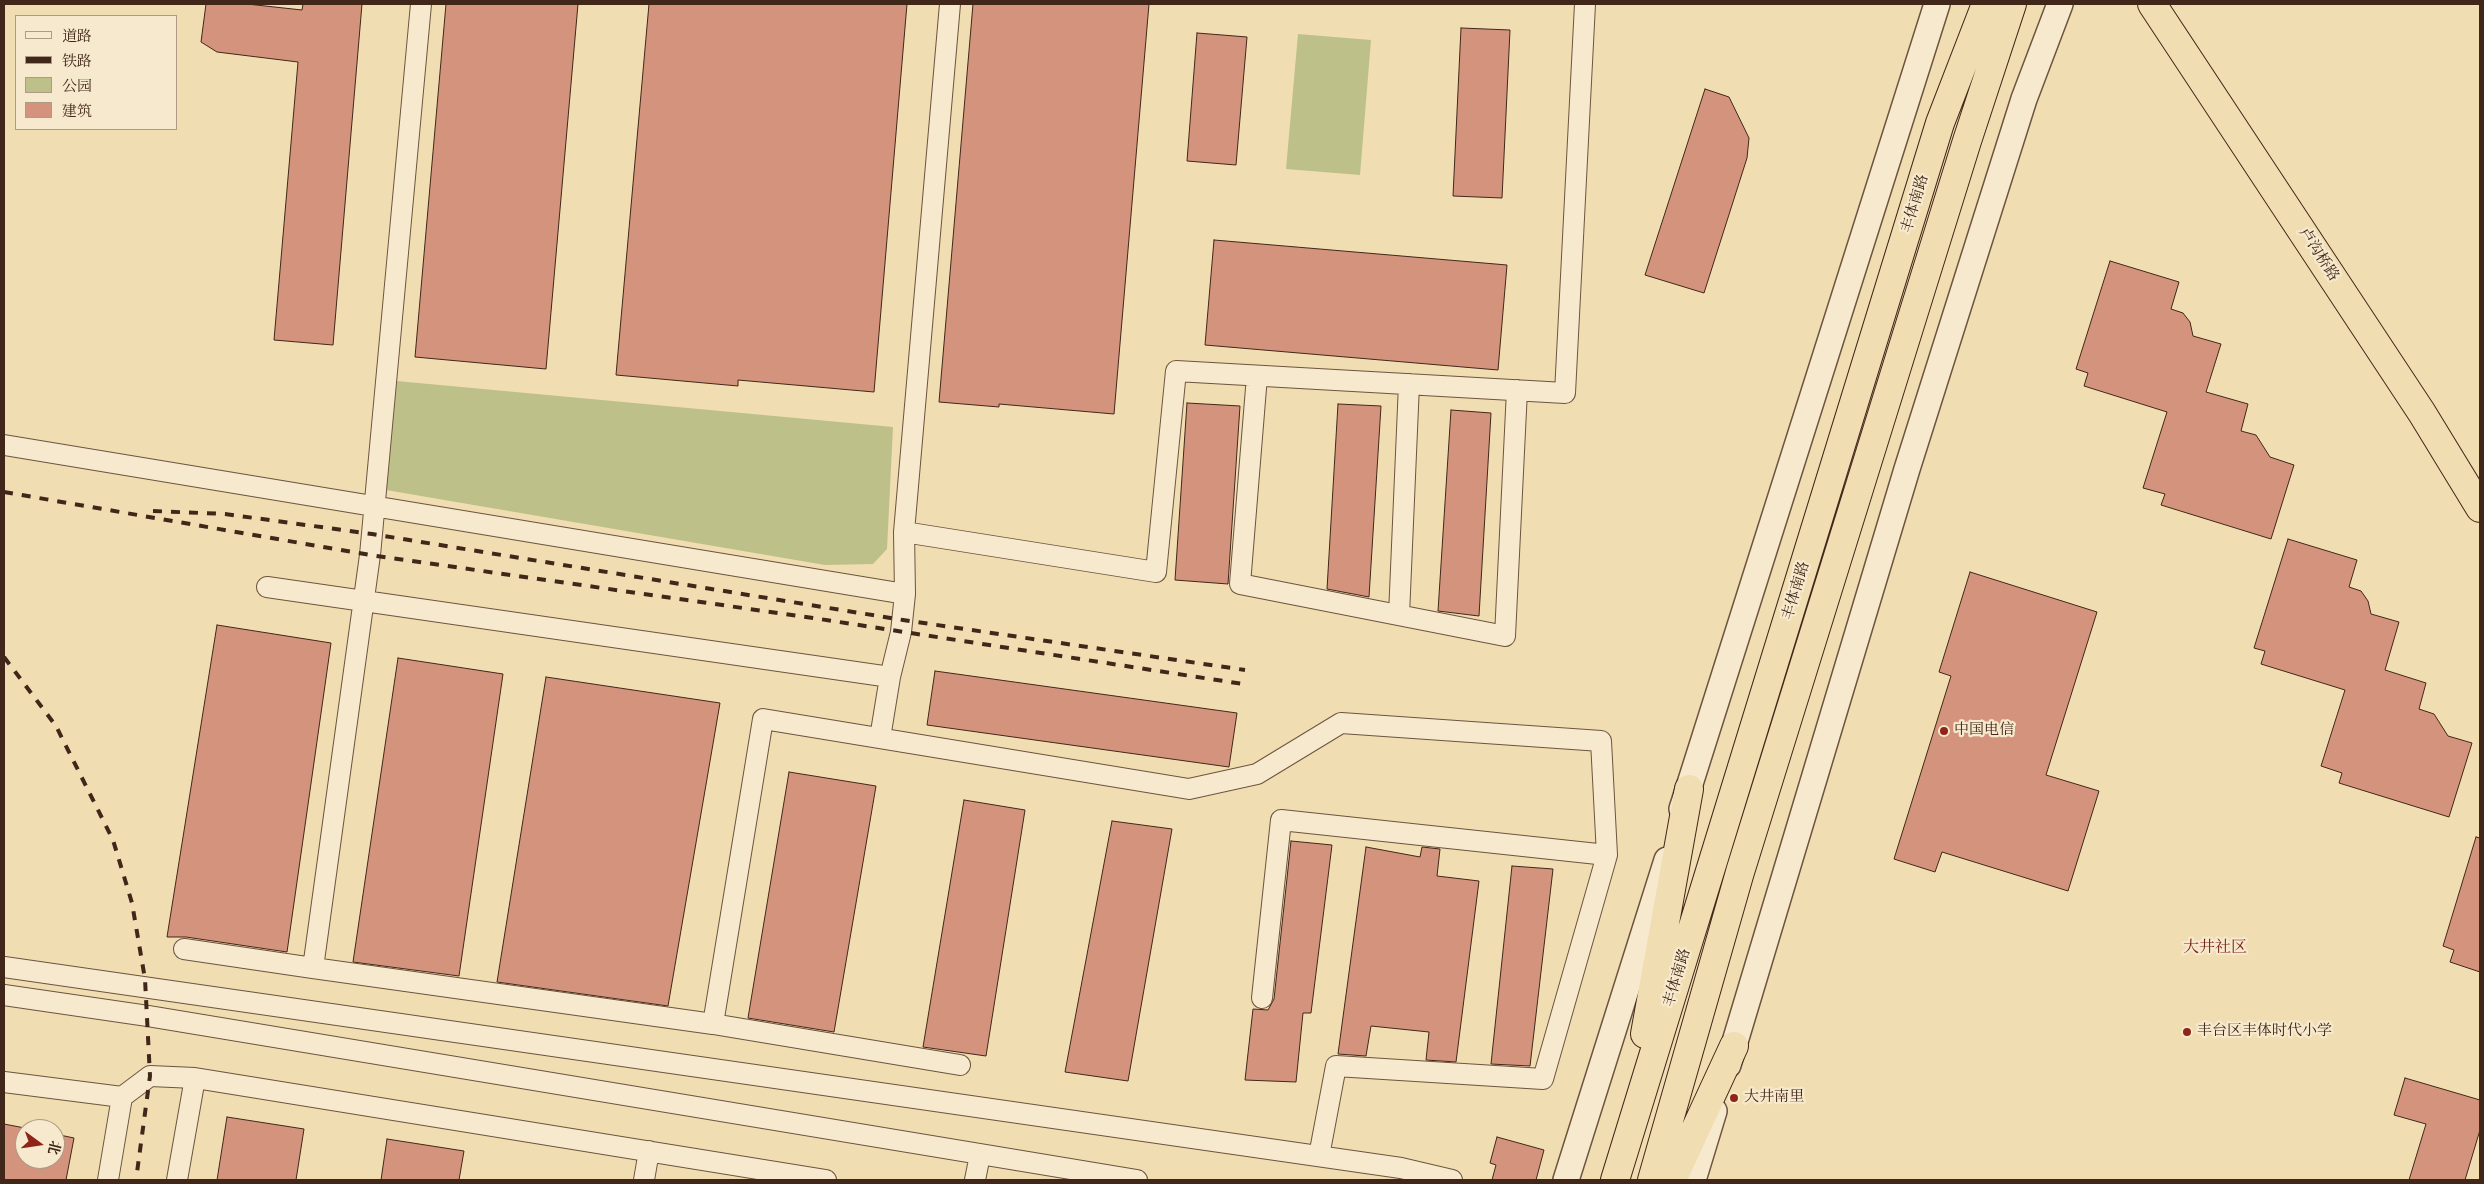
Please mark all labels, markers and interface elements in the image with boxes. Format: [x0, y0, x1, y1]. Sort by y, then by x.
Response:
legend [15, 15, 178, 130]
text: 道路 [62, 27, 92, 46]
text: 铁路 [62, 52, 92, 71]
text: 公园 [62, 77, 92, 96]
text: 建筑 [62, 102, 92, 121]
street label: 丰体南路 [1899, 173, 1933, 235]
street label: 卢沟桥路 [2294, 225, 2342, 285]
street label: 丰体南路 [1780, 560, 1814, 622]
place label: 中国电信 [1954, 722, 2014, 740]
marker: 中国电信 [1938, 725, 1950, 737]
district label: 大井社区 [2183, 939, 2247, 959]
street label: 丰体南路 [1661, 947, 1695, 1009]
place label: 丰台区丰体时代小学 [2197, 1023, 2332, 1041]
marker: 丰台区丰体时代小学 [2181, 1026, 2193, 1038]
place label: 大井南里 [1744, 1089, 1804, 1107]
marker: 大井南里 [1728, 1092, 1740, 1104]
north arrow [15, 1119, 65, 1169]
text: 北 [43, 1138, 64, 1156]

